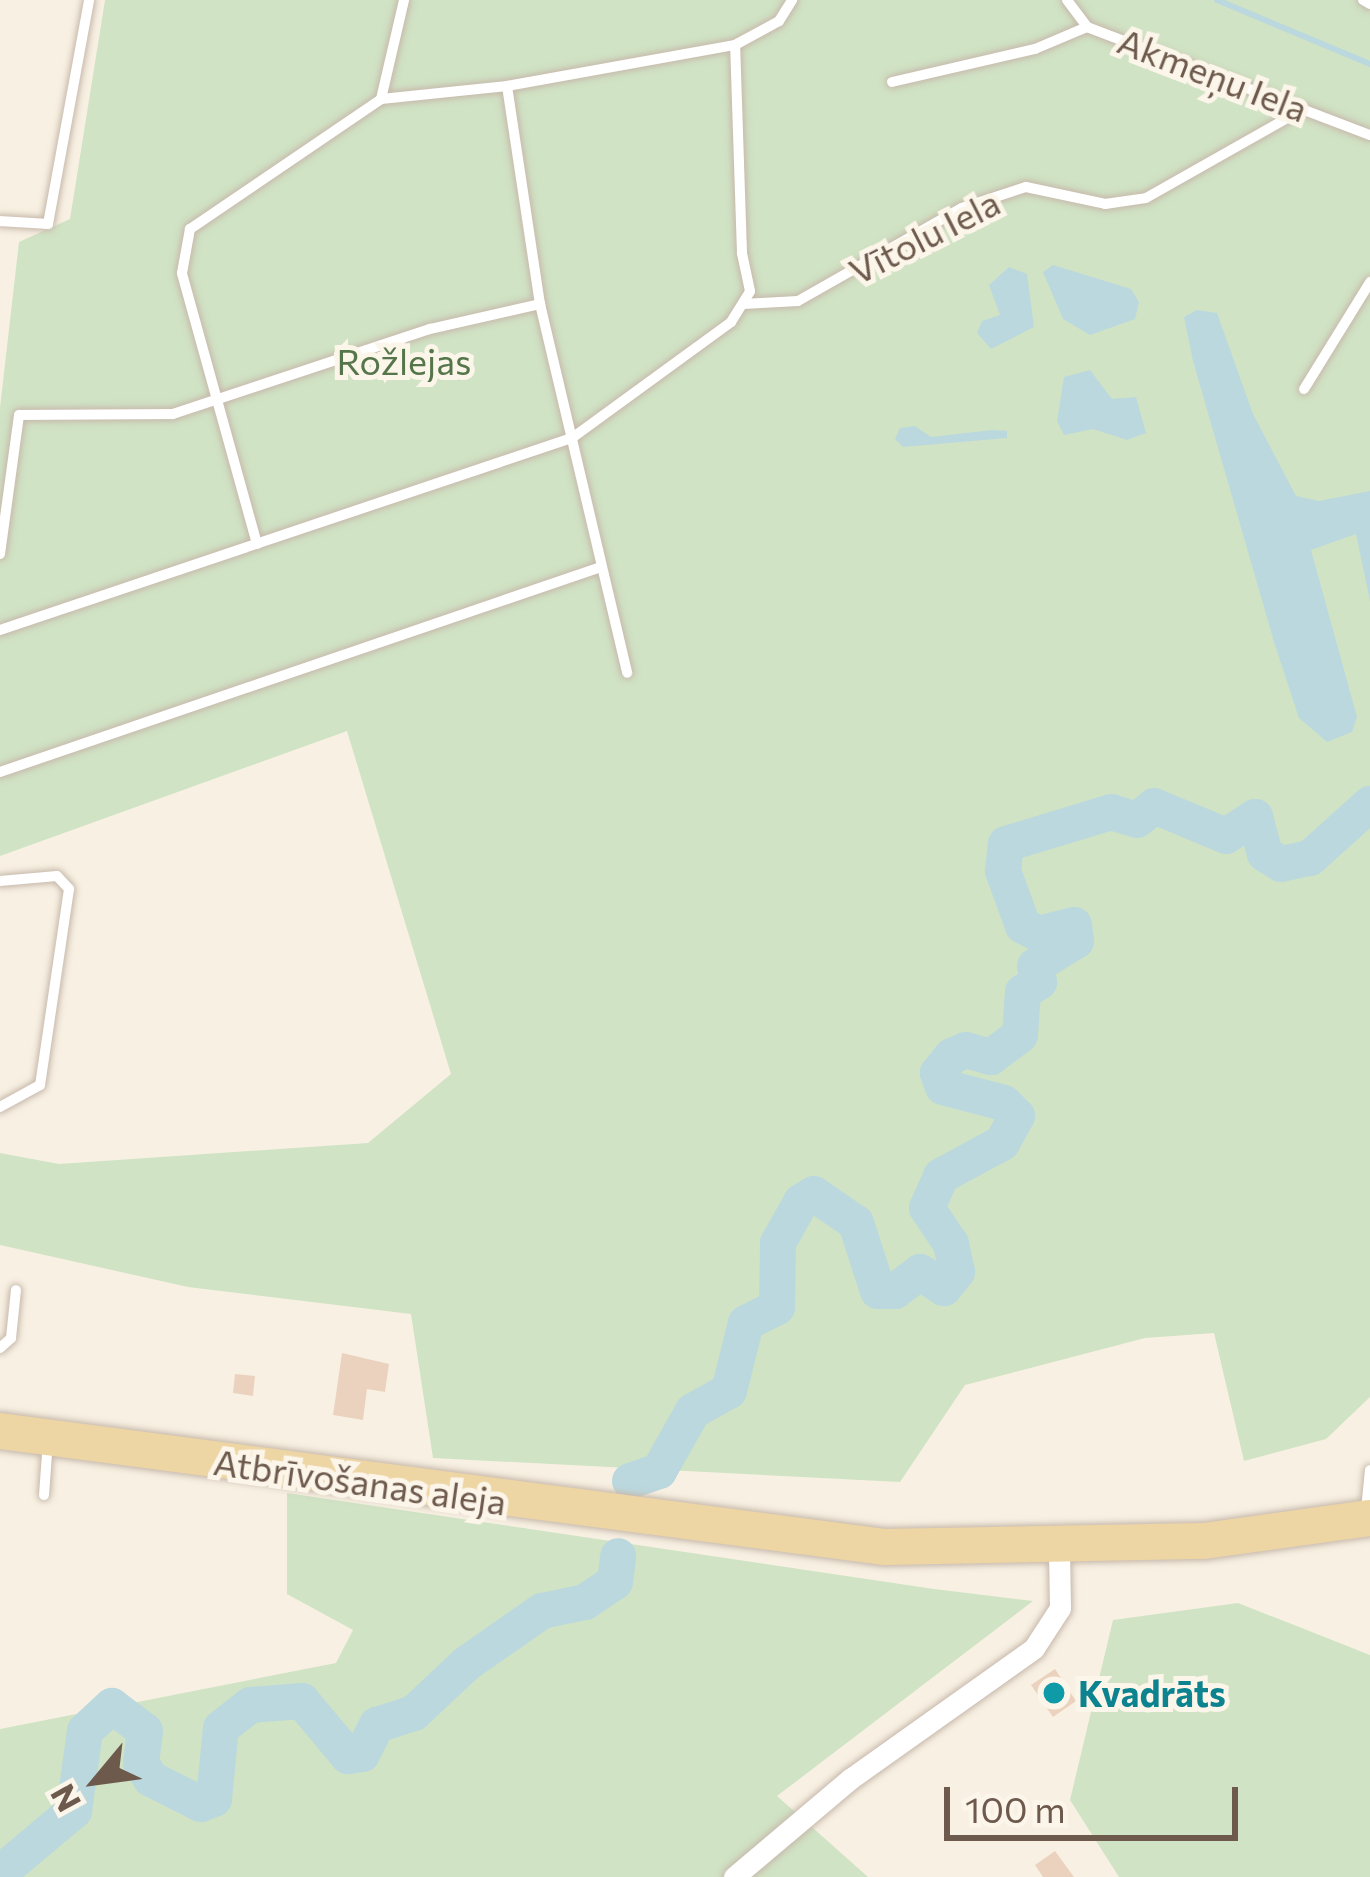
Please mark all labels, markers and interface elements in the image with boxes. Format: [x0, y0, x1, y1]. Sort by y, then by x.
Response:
street label: Akmeņu Iela [1112, 18, 1314, 130]
street label: Vītolu Iela [842, 180, 1006, 292]
park label: Rožlejas [337, 339, 471, 383]
street label: Atbrīvošanas aleja [211, 1439, 509, 1523]
place label: Kvadrāts [1078, 1671, 1226, 1715]
marker: Kvadrāts [1041, 1680, 1067, 1706]
north arrow [36, 1721, 156, 1841]
scale bar [950, 1763, 1244, 1837]
text: N [40, 1778, 88, 1819]
text: 100 m [965, 1786, 1066, 1830]

